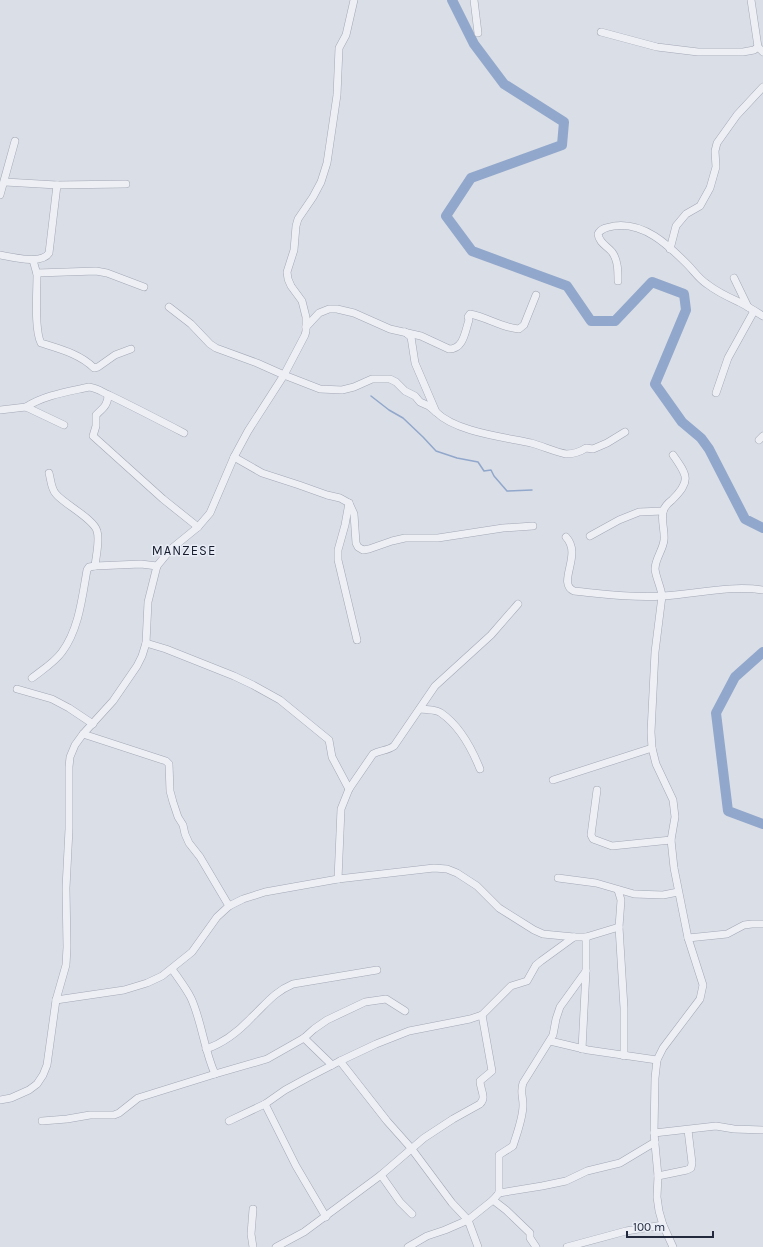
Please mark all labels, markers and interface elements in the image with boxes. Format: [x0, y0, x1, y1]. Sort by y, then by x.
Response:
district label: MANZESE [152, 543, 216, 558]
scale bar [627, 1213, 713, 1239]
text: 100 m [633, 1220, 665, 1234]

